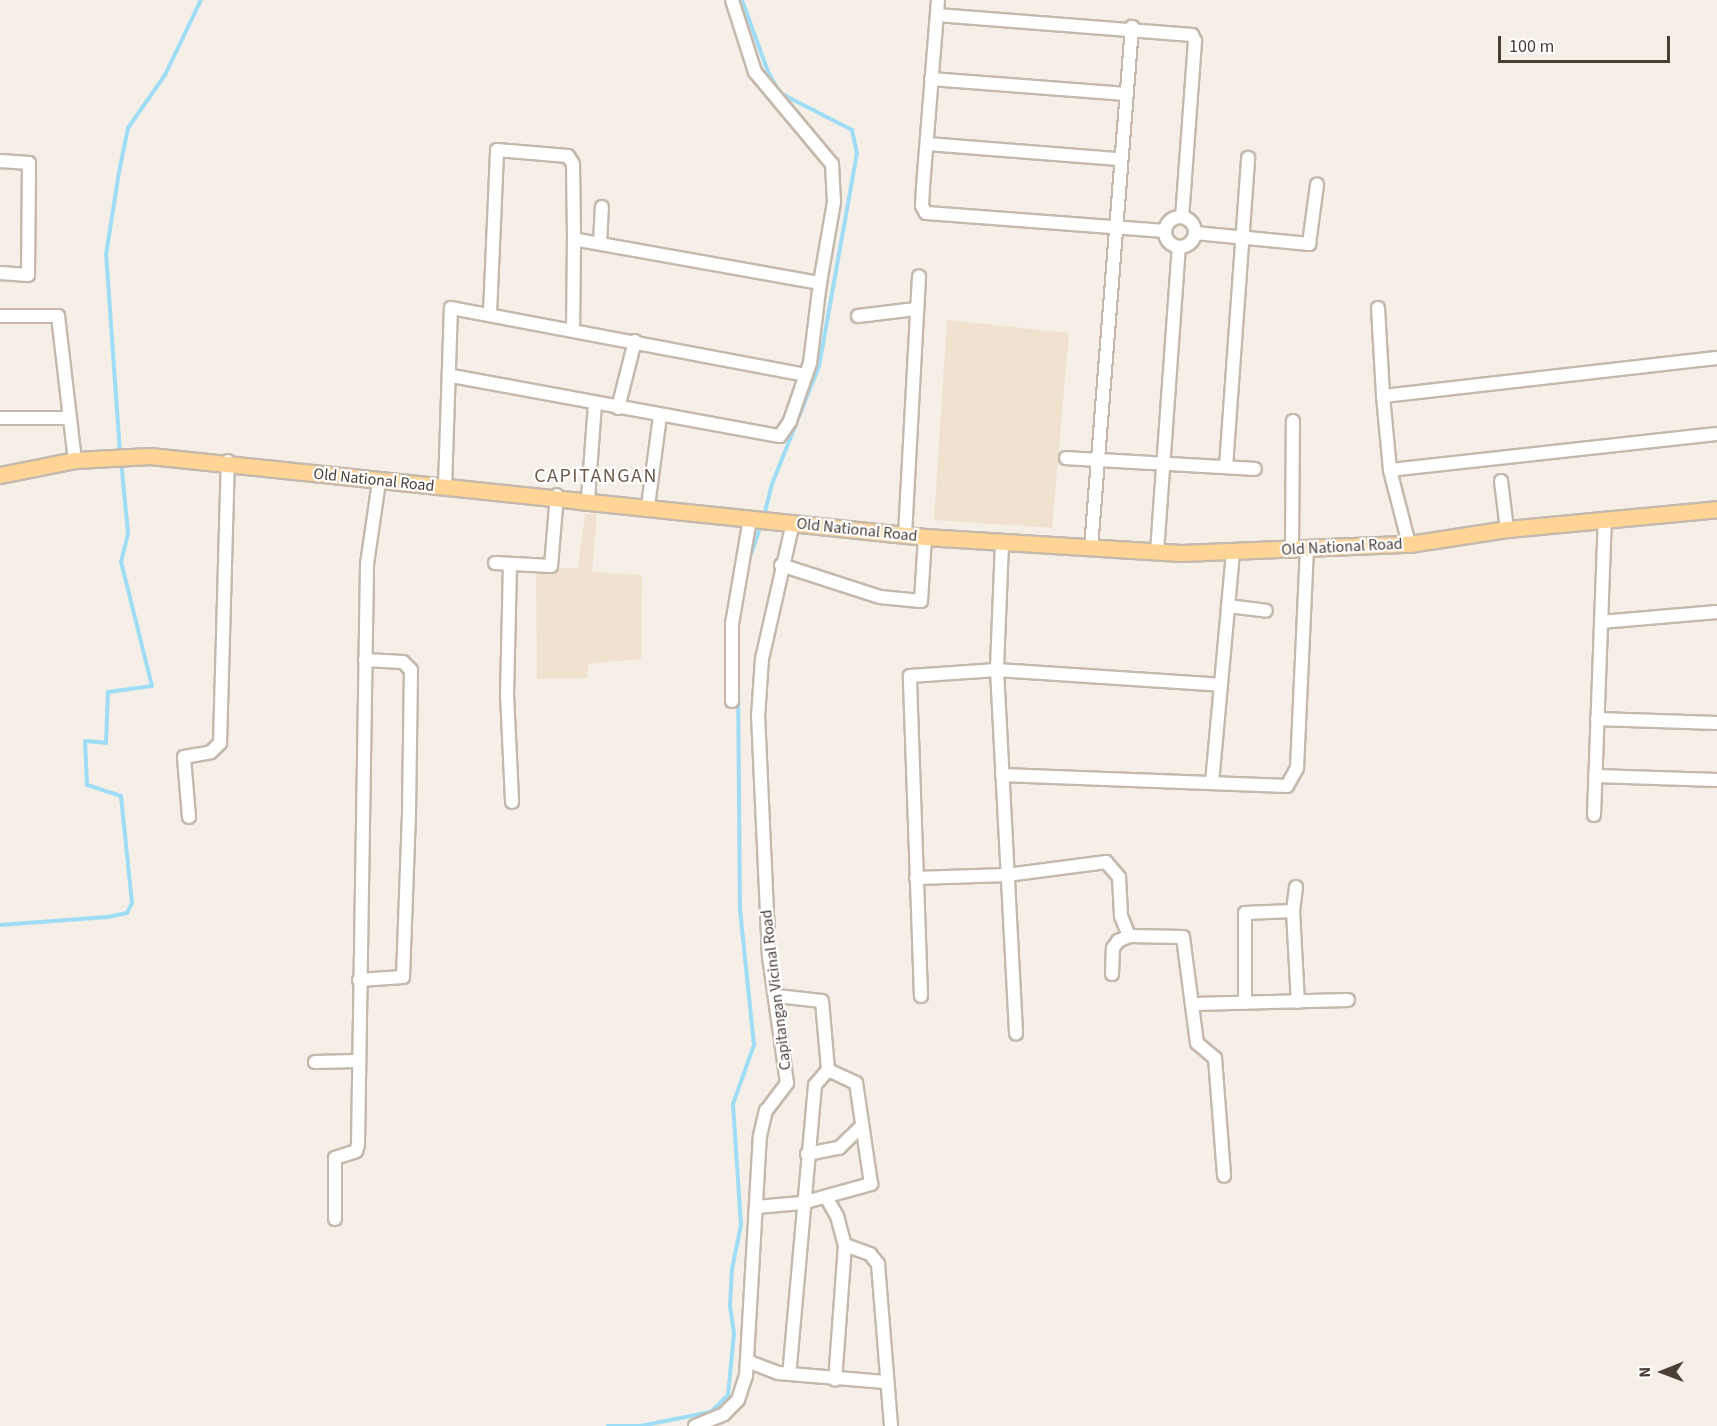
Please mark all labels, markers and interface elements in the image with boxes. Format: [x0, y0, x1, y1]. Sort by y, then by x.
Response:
scale bar [1501, 24, 1674, 62]
text: 100 m [1509, 34, 1554, 59]
street label: Old National Road [313, 464, 435, 496]
district label: CAPITANGAN [534, 464, 658, 488]
street label: Old National Road [796, 514, 918, 546]
street label: Old National Road [1281, 534, 1403, 560]
street label: Capitangan Vicinal Road [757, 909, 795, 1071]
north arrow [1633, 1342, 1693, 1402]
text: N [1634, 1367, 1656, 1378]

